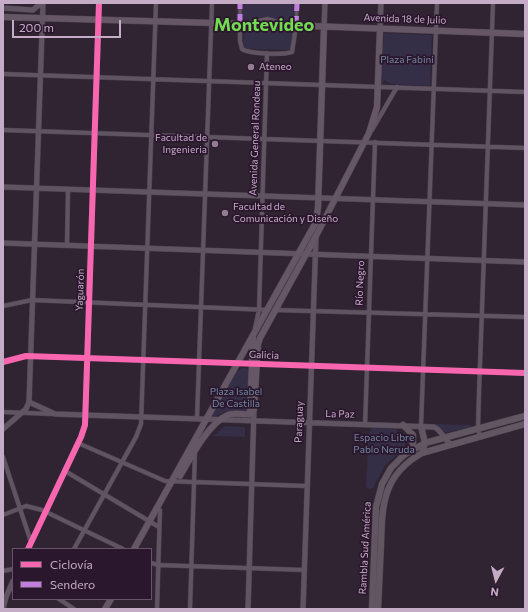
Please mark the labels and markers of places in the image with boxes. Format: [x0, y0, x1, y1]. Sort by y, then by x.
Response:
place label: Ateneo [259, 61, 292, 73]
marker: Ateneo [246, 62, 256, 72]
place label: Facultad de Ingenieria [155, 132, 207, 156]
marker: Facultad de Ingenieria [210, 139, 220, 149]
place label: Facultad de Comunicación y Diseño [233, 201, 338, 224]
marker: Facultad de Comunicación y Diseño [220, 208, 230, 218]

